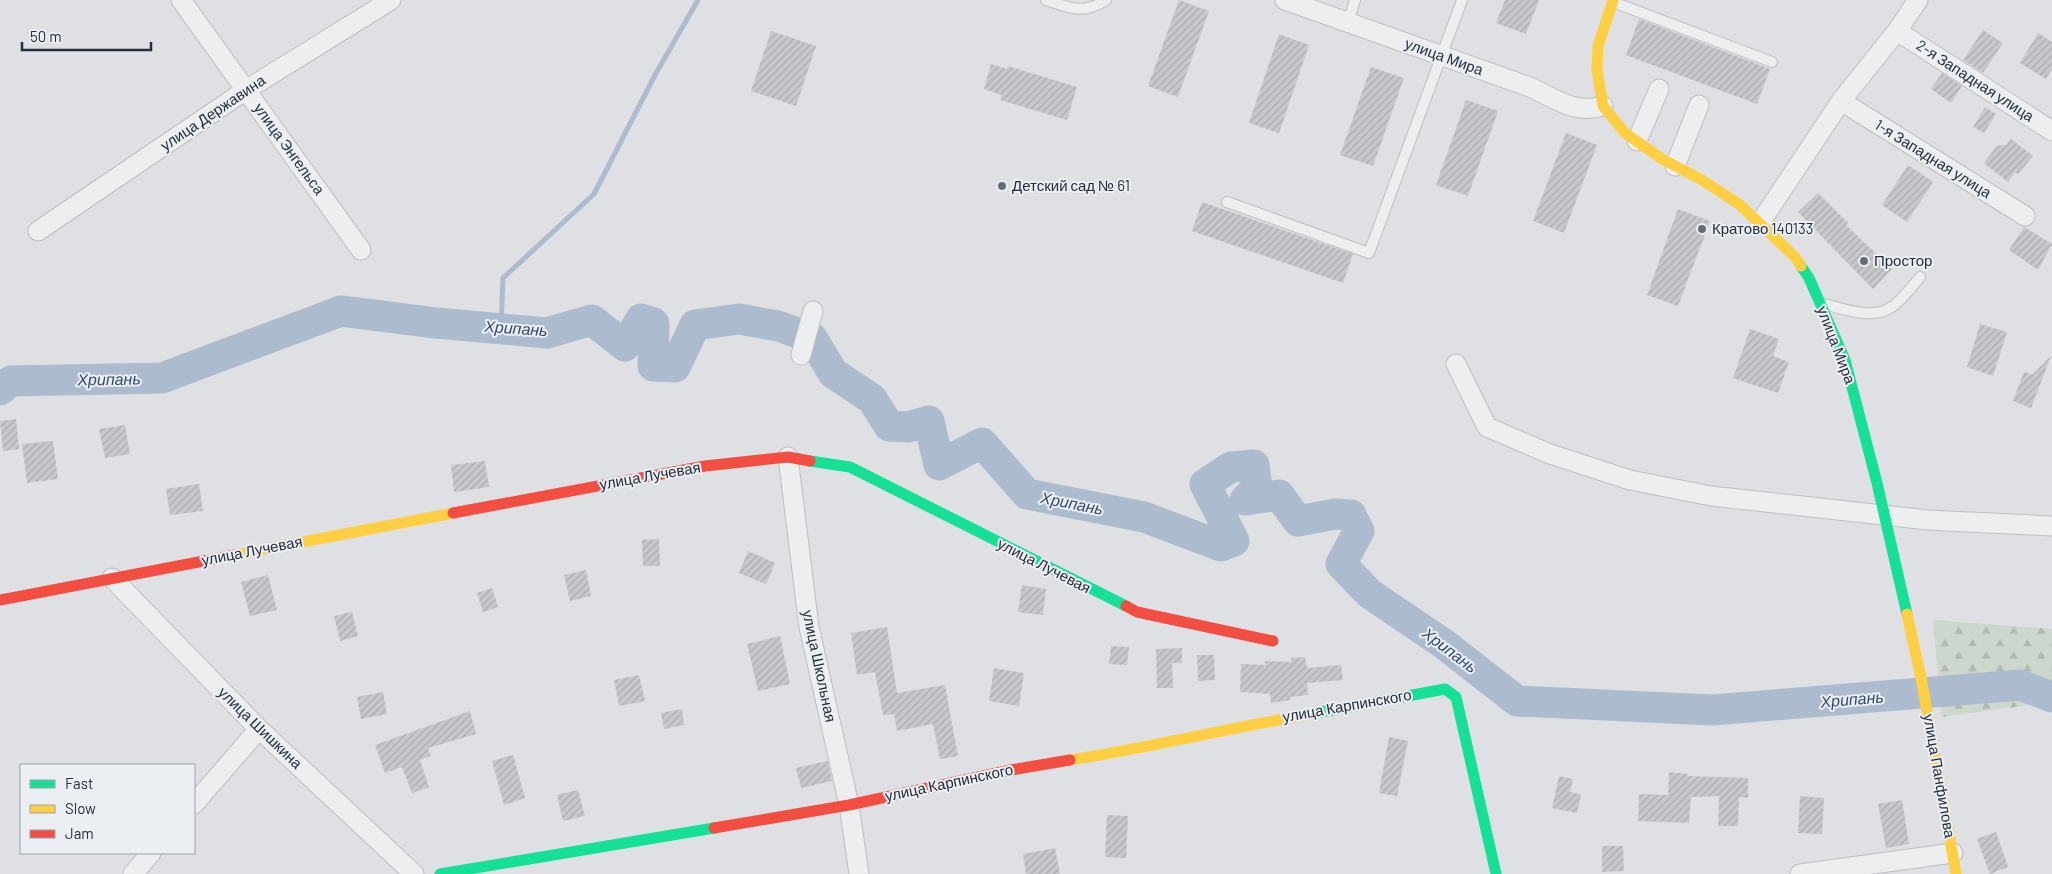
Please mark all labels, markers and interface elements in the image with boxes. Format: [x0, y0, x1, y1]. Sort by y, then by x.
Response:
scale bar [22, 20, 151, 52]
text: 50 m [30, 27, 62, 45]
street label: улица Мира [1403, 34, 1486, 79]
street label: 2-я Западная улица [1913, 35, 2038, 125]
street label: улица Державина [157, 70, 269, 154]
street label: улица Энгельса [251, 99, 329, 198]
street label: 1-я Западная улица [1872, 115, 1996, 202]
place label: Детский сад № 61 [1012, 176, 1130, 194]
marker: Детский сад № 61 [996, 180, 1008, 192]
place label: Кратово 140133 [1712, 219, 1814, 237]
marker: Кратово 140133 [1696, 223, 1708, 235]
place label: Простор [1874, 251, 1932, 269]
marker: Простор [1858, 255, 1870, 267]
street label: улица Мира [1814, 303, 1860, 387]
water label: Хрипань [483, 316, 548, 339]
water label: Хрипань [76, 368, 141, 389]
street label: улица Лучевая [598, 457, 702, 493]
water label: Хрипань [1038, 487, 1105, 518]
street label: улица Лучевая [200, 531, 304, 569]
street label: улица Лучевая [995, 534, 1094, 596]
street label: улица Школьная [799, 608, 841, 723]
water label: Хрипань [1418, 622, 1481, 676]
street label: улица Шишкина [215, 683, 307, 772]
street label: улица Карпинского [1281, 685, 1413, 725]
water label: Хрипань [1819, 686, 1884, 711]
street label: улица Панфилова [1920, 712, 1960, 840]
street label: улица Карпинского [883, 760, 1014, 804]
legend [20, 764, 195, 854]
text: Fast [65, 774, 93, 792]
text: Slow [65, 799, 96, 817]
text: Jam [65, 824, 94, 842]

